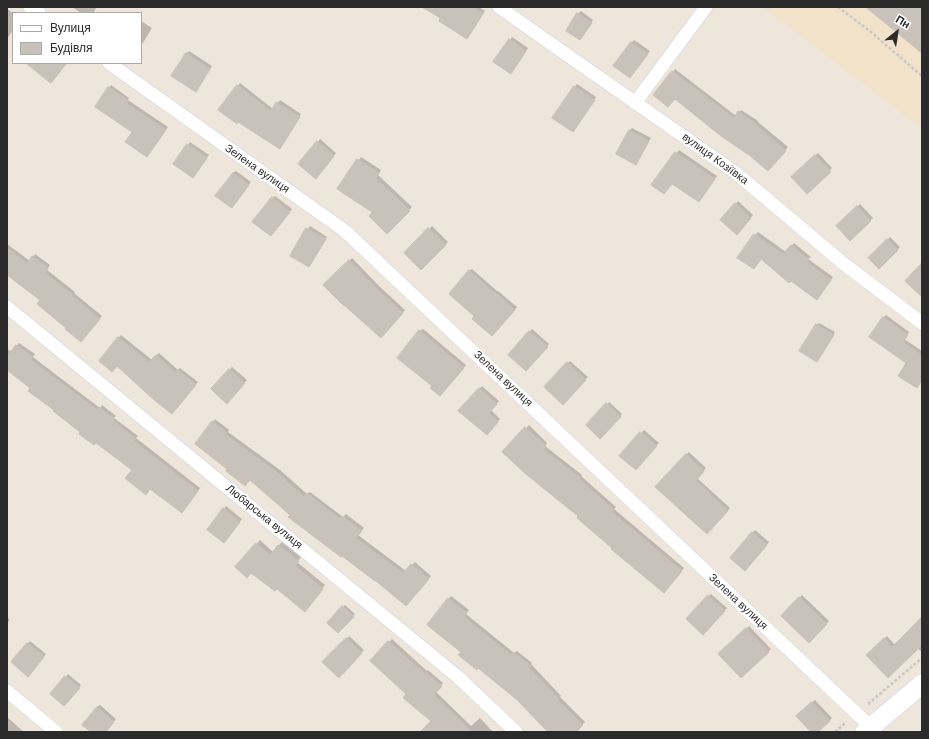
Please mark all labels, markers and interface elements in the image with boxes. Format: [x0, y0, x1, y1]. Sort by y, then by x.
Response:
legend [12, 12, 142, 64]
north arrow [877, 12, 917, 52]
text: Пн [894, 13, 912, 30]
text: Вулиця [50, 21, 91, 35]
text: Будівля [50, 41, 92, 55]
street label: вулиця Козіївка [679, 131, 751, 187]
street label: Зелена вулиця [222, 142, 292, 196]
street label: Зелена вулиця [471, 348, 535, 410]
street label: Любарська вулиця [223, 482, 305, 552]
street label: Зелена вулиця [706, 571, 770, 633]

